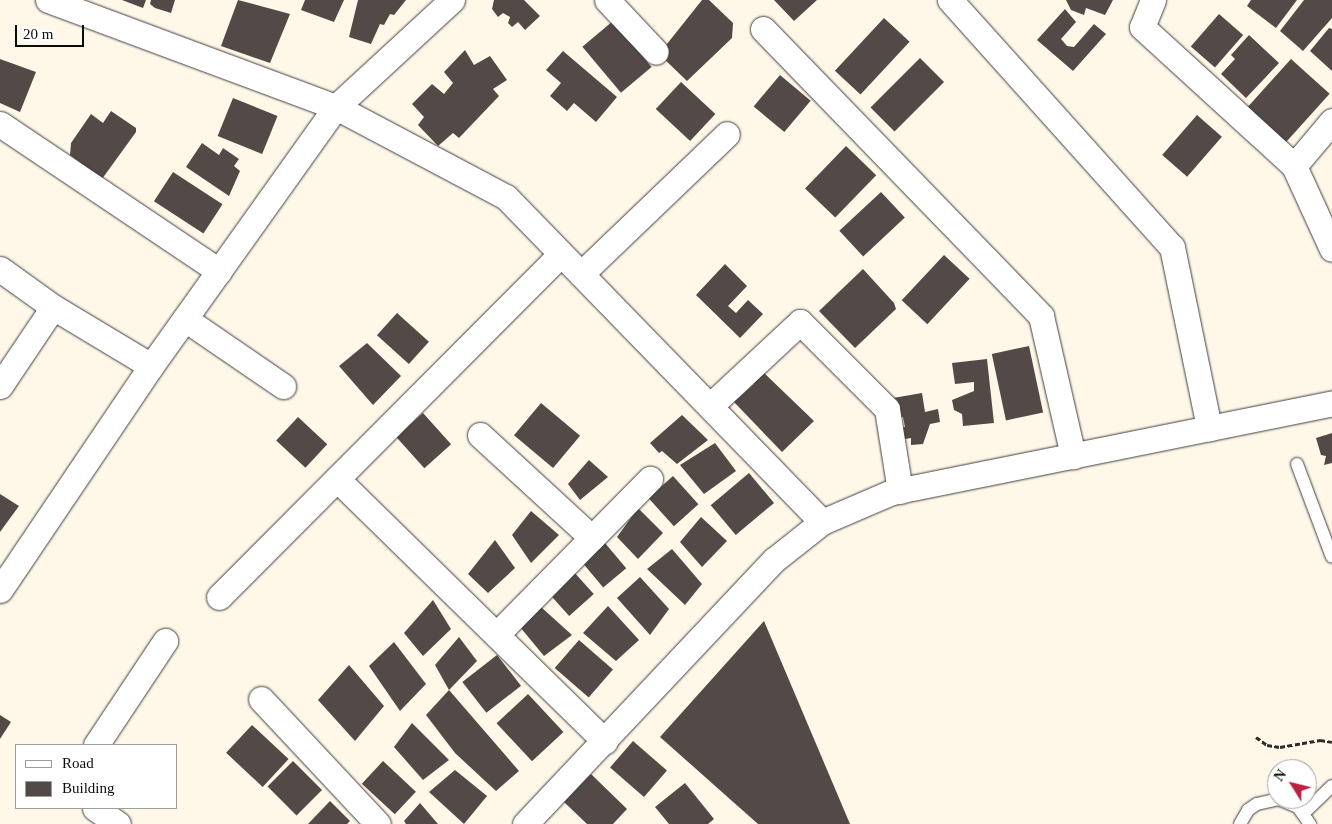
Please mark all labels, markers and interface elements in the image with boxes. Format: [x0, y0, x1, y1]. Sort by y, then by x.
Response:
scale bar [18, 15, 86, 47]
text: 20 m [23, 26, 53, 42]
legend [15, 744, 178, 809]
text: Road [62, 755, 94, 771]
north arrow [1267, 759, 1317, 809]
text: N [1271, 767, 1289, 784]
text: Building [62, 780, 115, 796]

